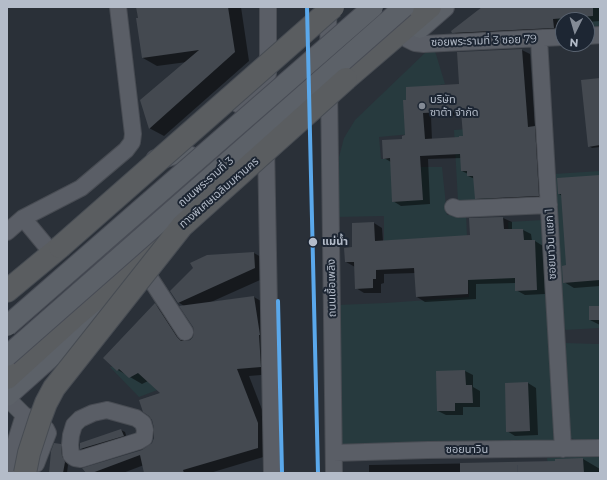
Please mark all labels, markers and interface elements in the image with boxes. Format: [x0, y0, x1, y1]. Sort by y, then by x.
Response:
north arrow [555, 12, 595, 52]
street label: ซอยพระรามที่ 3 ซอย 79 [431, 33, 537, 49]
text: N [569, 36, 579, 50]
place label: บริษัท ซาต้า จำกัด [430, 93, 479, 119]
marker: บริษัท ซาต้า จำกัด [417, 101, 427, 111]
street label: ถนนพระรามที่ 3 [176, 154, 236, 210]
street label: ทางพิเศษเฉลิมมหานคร [177, 155, 261, 231]
street label: ซอยนาวิน แยก 1 [543, 208, 559, 280]
place label: แม่น้ำ [322, 235, 348, 249]
marker: แม่น้ำ [307, 236, 319, 248]
street label: ถนนเชื้อเพลิง [325, 259, 339, 317]
street label: ซอยนาวิน [446, 443, 488, 457]

